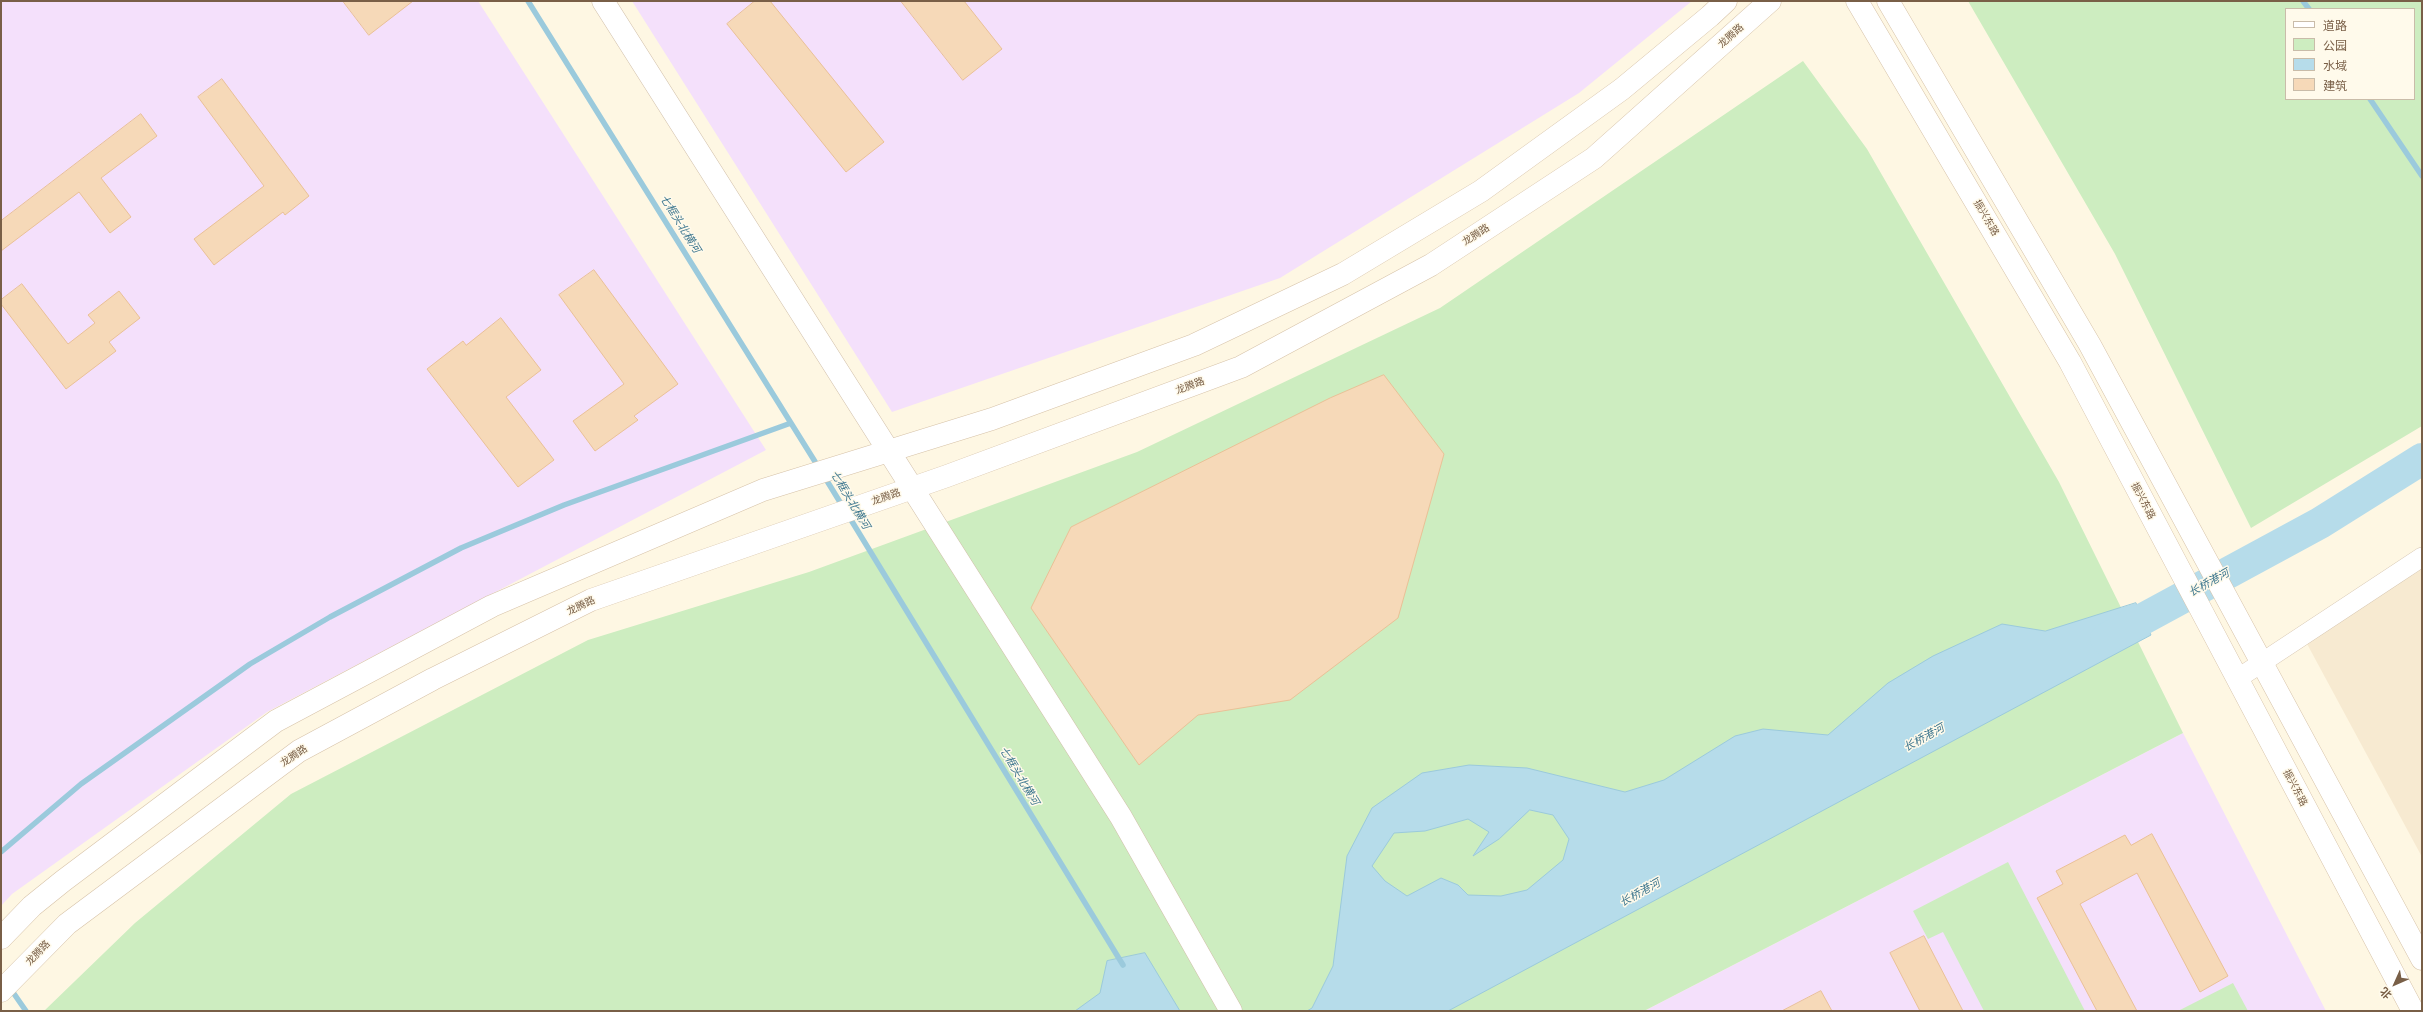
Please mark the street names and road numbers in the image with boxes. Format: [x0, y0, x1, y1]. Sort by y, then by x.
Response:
street label: 龙腾路 [1716, 22, 1746, 50]
street label: 振兴东路 [1971, 198, 2001, 238]
street label: 龙腾路 [1460, 222, 1492, 248]
street label: 龙腾路 [1174, 375, 1206, 397]
street label: 振兴东路 [2128, 481, 2158, 521]
street label: 龙腾路 [870, 486, 902, 508]
street label: 龙腾路 [565, 594, 597, 618]
street label: 龙腾路 [278, 743, 310, 769]
street label: 振兴东路 [2280, 768, 2310, 808]
street label: 龙腾路 [23, 938, 53, 968]

